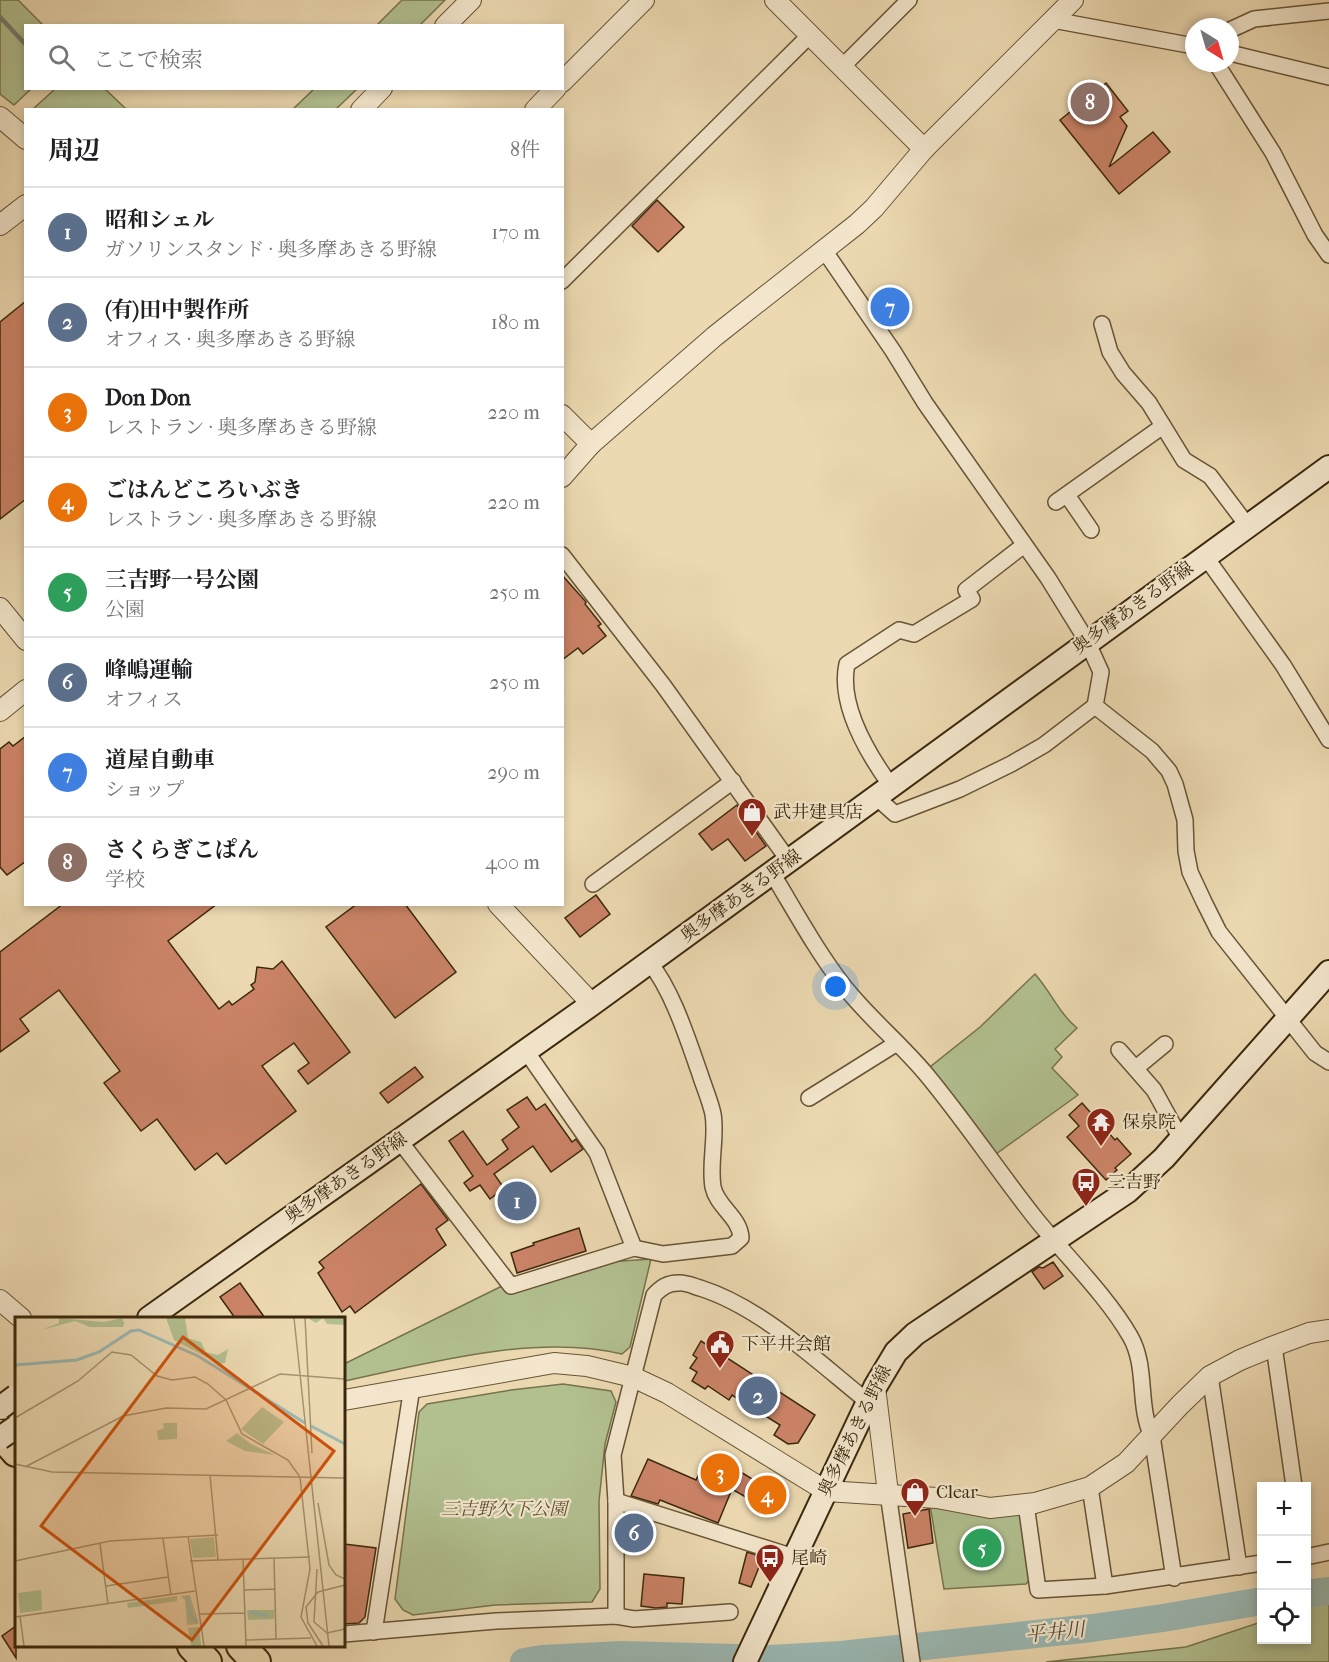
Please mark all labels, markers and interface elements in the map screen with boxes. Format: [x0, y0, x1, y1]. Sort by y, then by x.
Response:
north arrow [1185, 18, 1239, 72]
search box [24, 24, 564, 90]
icon: search [45, 41, 78, 74]
text: ここで検索 [93, 47, 203, 73]
pin: 8 [1070, 80, 1110, 124]
text: 周辺 [48, 135, 100, 166]
text: 8件 [510, 138, 540, 161]
text: 昭和シェル [105, 207, 215, 233]
text: 1 [64, 221, 71, 244]
text: 170 m [491, 221, 540, 244]
text: ガソリンスタンド · 奥多摩あきる野線 [105, 238, 437, 261]
pin: 7 [870, 284, 910, 330]
text: (有)田中製作所 [105, 297, 249, 323]
text: 2 [62, 311, 73, 334]
text: 180 m [491, 311, 540, 334]
text: オフィス · 奥多摩あきる野線 [105, 328, 355, 351]
text: Don Don [105, 385, 191, 411]
text: 3 [63, 401, 72, 424]
text: 220 m [487, 401, 540, 424]
text: レストラン · 奥多摩あきる野線 [105, 416, 377, 439]
text: ごはんどころいぶき [105, 477, 303, 503]
text: 4 [62, 491, 73, 514]
text: 220 m [487, 491, 540, 514]
text: レストラン · 奥多摩あきる野線 [105, 508, 377, 531]
street label: 奥多摩あきる野線 [1069, 557, 1197, 659]
text: 三吉野一号公園 [105, 567, 259, 593]
text: 5 [63, 581, 72, 604]
text: 250 m [489, 581, 540, 604]
text: 公園 [105, 598, 145, 621]
text: 峰嶋運輸 [105, 657, 193, 683]
text: 6 [62, 671, 73, 694]
text: 250 m [489, 671, 540, 694]
text: オフィス [105, 688, 183, 711]
text: 道屋自動車 [105, 747, 215, 773]
text: 7 [63, 761, 72, 784]
text: 290 m [487, 761, 540, 784]
text: ショップ [105, 778, 185, 801]
shop icon: 武井建具店 [736, 796, 768, 838]
place label: 武井建具店 [773, 802, 863, 823]
text: さくらぎこぱん [105, 837, 259, 863]
street label: 奥多摩あきる野線 [677, 845, 805, 947]
text: 8 [62, 851, 73, 874]
text: 400 m [485, 851, 540, 874]
text: 学校 [105, 868, 145, 891]
your location [821, 972, 850, 1001]
temple icon: 保泉院 [1085, 1106, 1117, 1148]
place label: 保泉院 [1122, 1112, 1176, 1133]
street label: 奥多摩あきる野線 [281, 1128, 411, 1228]
bus stop icon: 三吉野 [1070, 1166, 1102, 1208]
place label: 三吉野 [1107, 1172, 1161, 1193]
pin: 1 [498, 1178, 536, 1224]
inset map [15, 1317, 345, 1647]
public building icon: 下平井会館 [704, 1328, 736, 1370]
place label: 下平井会館 [741, 1334, 831, 1355]
street label: 奥多摩あきる野線 [814, 1362, 896, 1500]
pin: 2 [738, 1374, 777, 1418]
pin: 3 [700, 1450, 740, 1496]
pin: 4 [748, 1472, 786, 1518]
shop icon: Clear [899, 1476, 931, 1518]
place label: Clear [936, 1482, 978, 1503]
map controls [1257, 1482, 1311, 1644]
button: + [1257, 1482, 1311, 1536]
park label: 三吉野欠下公園 [441, 1499, 570, 1520]
pin: 6 [614, 1510, 654, 1556]
pin: 5 [962, 1526, 1002, 1570]
button: − [1257, 1536, 1311, 1590]
bus stop icon: 尾崎 [754, 1542, 786, 1584]
place label: 尾崎 [791, 1548, 827, 1569]
button: locate [1257, 1590, 1311, 1644]
water label: 平井川 [1024, 1617, 1088, 1647]

